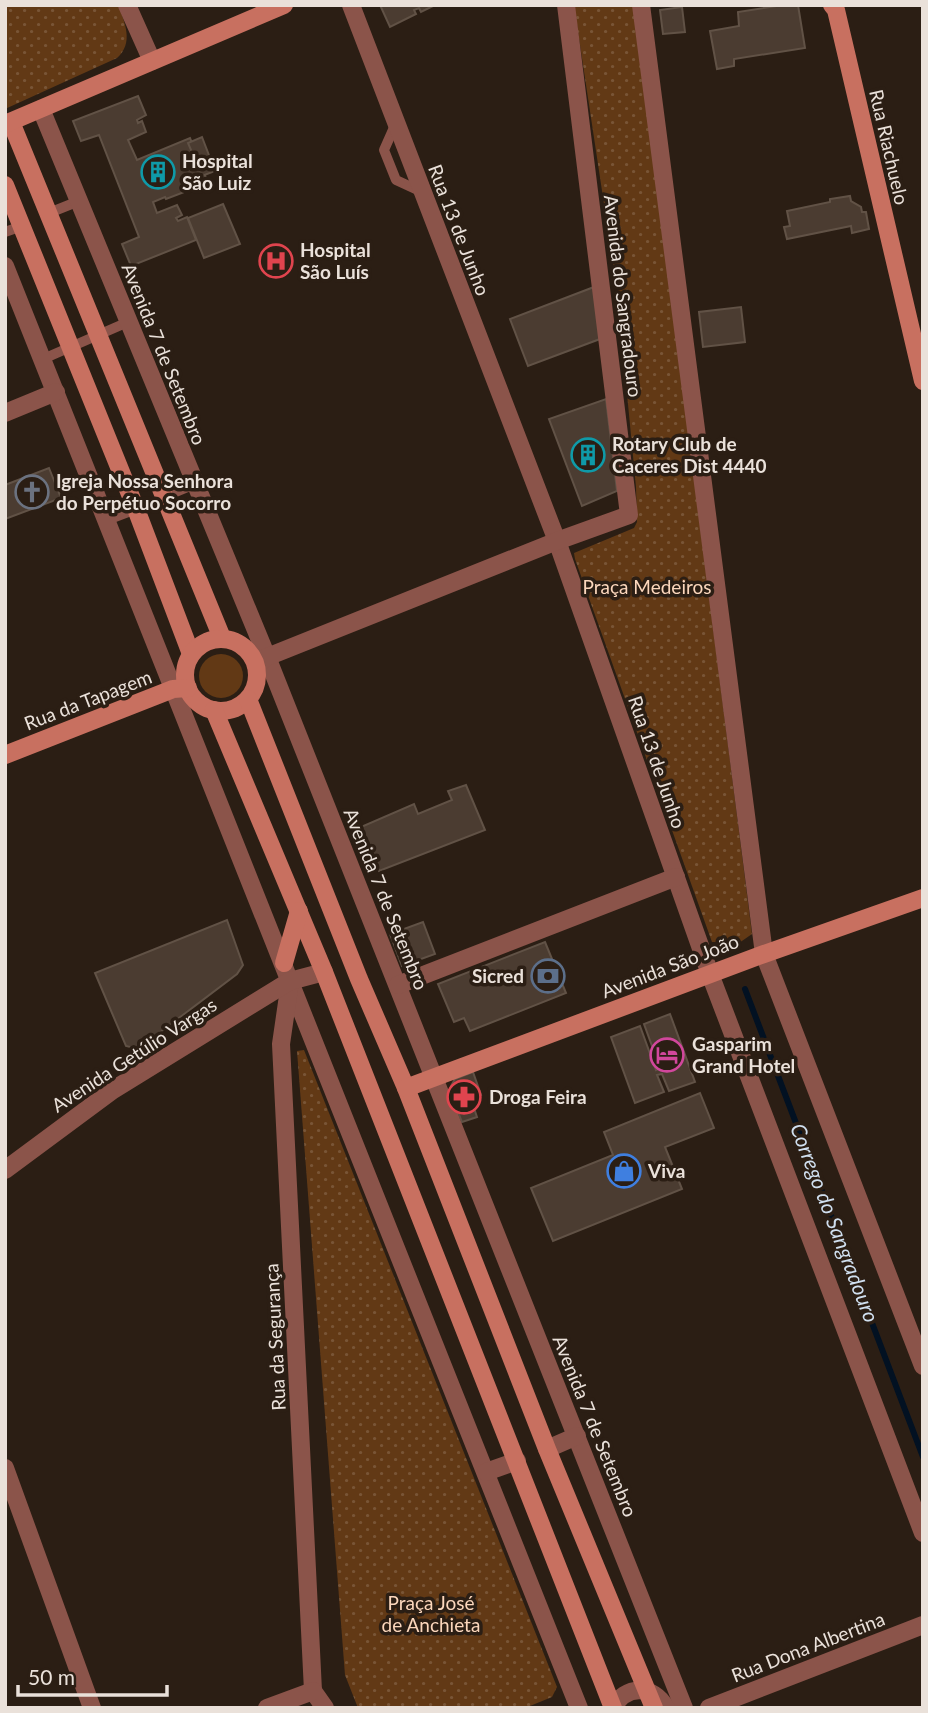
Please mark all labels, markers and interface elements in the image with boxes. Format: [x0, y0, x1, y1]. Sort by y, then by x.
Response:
street label: Rua Riachuelo [865, 87, 914, 207]
place label: Hospital São Luiz [182, 149, 253, 194]
building icon: Hospital São Luiz [139, 153, 177, 191]
street label: Rua 13 de Junho [424, 161, 495, 299]
street label: Avenida do Sangradouro [600, 193, 647, 398]
place label: Hospital São Luís [300, 238, 371, 283]
hospital icon: Hospital São Luís [257, 242, 295, 280]
street label: Avenida 7 de Setembro [118, 260, 211, 448]
place label: Rotary Club de Caceres Dist 4440 [612, 432, 767, 477]
building icon: Rotary Club de Caceres Dist 4440 [569, 436, 607, 474]
place label: Igreja Nossa Senhora do Perpétuo Socorro [56, 469, 233, 514]
church icon: Igreja Nossa Senhora do Perpétuo Socorro [13, 473, 51, 511]
park label: Praça Medeiros [583, 575, 711, 598]
street label: Rua da Tapagem [21, 665, 155, 734]
street label: Rua 13 de Junho [624, 693, 691, 831]
street label: Avenida 7 de Setembro [340, 805, 433, 993]
street label: Avenida São João [598, 929, 742, 1002]
bank icon: Sicred [529, 957, 567, 995]
place label: Sicred [472, 964, 524, 987]
street label: Avenida Getúlio Vargas [47, 993, 221, 1117]
place label: Gasparim Grand Hotel [692, 1032, 795, 1077]
hotel icon: Gasparim Grand Hotel [648, 1036, 686, 1074]
pharmacy icon: Droga Feira [445, 1078, 483, 1116]
place label: Droga Feira [489, 1085, 587, 1108]
water label: Corrego do Sangradouro [786, 1119, 885, 1326]
shop icon: Viva [605, 1152, 643, 1190]
place label: Viva [647, 1159, 685, 1182]
street label: Rua da Segurança [259, 1263, 290, 1411]
street label: Avenida 7 de Setembro [549, 1332, 642, 1520]
park label: Praça José de Anchieta [382, 1591, 480, 1636]
street label: Rua Dona Albertina [728, 1607, 888, 1686]
scale bar [18, 1654, 166, 1698]
text: 50 m [28, 1664, 75, 1689]

